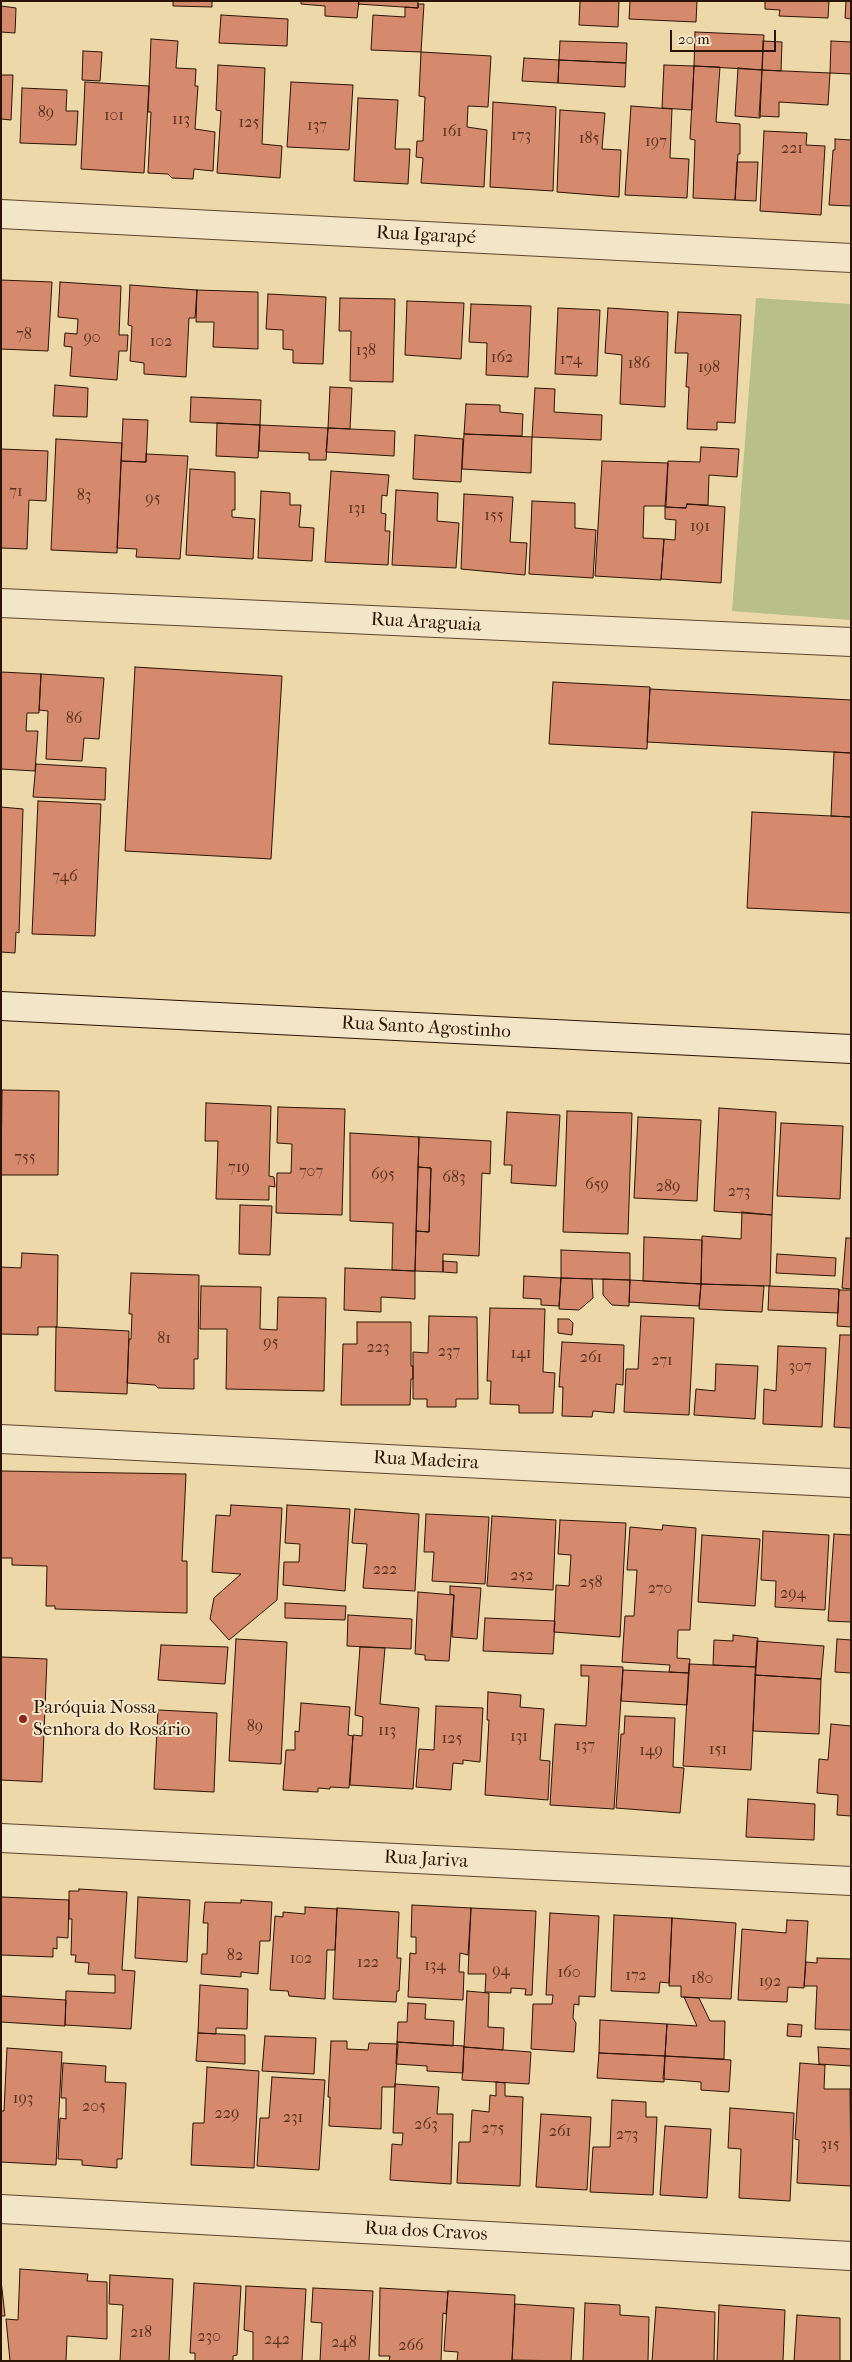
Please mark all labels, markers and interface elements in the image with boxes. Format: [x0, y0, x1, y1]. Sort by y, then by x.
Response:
scale bar [672, 20, 778, 52]
text: 20 m [678, 30, 710, 48]
house number: 89 [38, 103, 54, 123]
house number: 101 [104, 106, 124, 126]
house number: 113 [172, 110, 190, 130]
house number: 125 [239, 113, 259, 133]
house number: 137 [307, 116, 327, 136]
house number: 161 [442, 122, 462, 142]
house number: 173 [511, 126, 531, 146]
house number: 185 [579, 129, 599, 149]
house number: 197 [645, 132, 667, 152]
house number: 221 [781, 139, 803, 159]
street label: Rua Igarapé [376, 222, 476, 250]
house number: 78 [16, 325, 32, 345]
house number: 90 [83, 328, 101, 348]
house number: 102 [150, 332, 172, 352]
house number: 138 [356, 341, 376, 361]
house number: 162 [491, 348, 513, 368]
house number: 174 [560, 350, 582, 370]
house number: 186 [628, 354, 650, 374]
house number: 198 [698, 358, 720, 378]
house number: 71 [9, 482, 23, 502]
house number: 83 [77, 486, 91, 506]
house number: 95 [145, 489, 161, 509]
house number: 131 [348, 499, 366, 519]
house number: 155 [484, 506, 504, 526]
house number: 191 [690, 517, 710, 537]
street label: Rua Araguaia [370, 609, 482, 637]
house number: 86 [66, 709, 82, 729]
house number: 746 [52, 867, 78, 887]
street label: Rua Santo Agostinho [341, 1012, 511, 1044]
house number: 755 [14, 1148, 36, 1168]
house number: 719 [228, 1158, 250, 1178]
house number: 707 [299, 1162, 323, 1182]
house number: 695 [371, 1165, 395, 1185]
house number: 683 [442, 1168, 466, 1188]
house number: 659 [585, 1175, 609, 1195]
house number: 289 [656, 1177, 680, 1197]
house number: 273 [728, 1182, 750, 1202]
house number: 81 [157, 1329, 171, 1349]
house number: 95 [263, 1333, 279, 1353]
house number: 223 [366, 1338, 390, 1358]
house number: 237 [438, 1342, 460, 1362]
house number: 141 [511, 1344, 531, 1364]
house number: 261 [580, 1348, 602, 1368]
house number: 271 [651, 1351, 673, 1371]
house number: 307 [788, 1357, 812, 1377]
street label: Rua Madeira [373, 1447, 479, 1475]
house number: 222 [373, 1560, 397, 1580]
house number: 252 [510, 1566, 534, 1586]
house number: 258 [579, 1573, 603, 1593]
house number: 270 [648, 1579, 672, 1599]
house number: 294 [780, 1584, 806, 1604]
place label: Paróquia Nossa Senhora do Rosário [33, 1697, 190, 1741]
marker: Paróquia Nossa Senhora do Rosário [17, 1713, 29, 1725]
house number: 89 [247, 1717, 263, 1737]
house number: 113 [378, 1721, 396, 1741]
house number: 131 [510, 1727, 528, 1747]
house number: 125 [442, 1729, 462, 1749]
house number: 137 [575, 1736, 595, 1756]
house number: 151 [709, 1740, 727, 1760]
house number: 149 [639, 1741, 663, 1761]
street label: Rua Jariva [383, 1846, 469, 1874]
house number: 82 [227, 1946, 243, 1966]
house number: 102 [290, 1949, 312, 1969]
house number: 122 [357, 1953, 379, 1973]
house number: 134 [424, 1956, 446, 1976]
house number: 94 [492, 1961, 510, 1981]
house number: 160 [557, 1963, 581, 1983]
house number: 172 [625, 1966, 647, 1986]
house number: 180 [691, 1969, 713, 1989]
house number: 192 [759, 1972, 781, 1992]
house number: 193 [13, 2089, 33, 2109]
house number: 205 [82, 2097, 106, 2117]
house number: 229 [215, 2104, 239, 2124]
house number: 231 [283, 2108, 303, 2128]
house number: 263 [414, 2115, 438, 2135]
house number: 275 [482, 2119, 504, 2139]
house number: 261 [549, 2122, 571, 2142]
house number: 273 [616, 2125, 638, 2145]
house number: 315 [820, 2135, 840, 2155]
street label: Rua dos Cravos [364, 2217, 488, 2247]
house number: 218 [130, 2323, 152, 2343]
house number: 230 [197, 2327, 221, 2347]
house number: 242 [264, 2330, 290, 2350]
house number: 248 [331, 2333, 357, 2353]
house number: 266 [398, 2336, 424, 2356]

